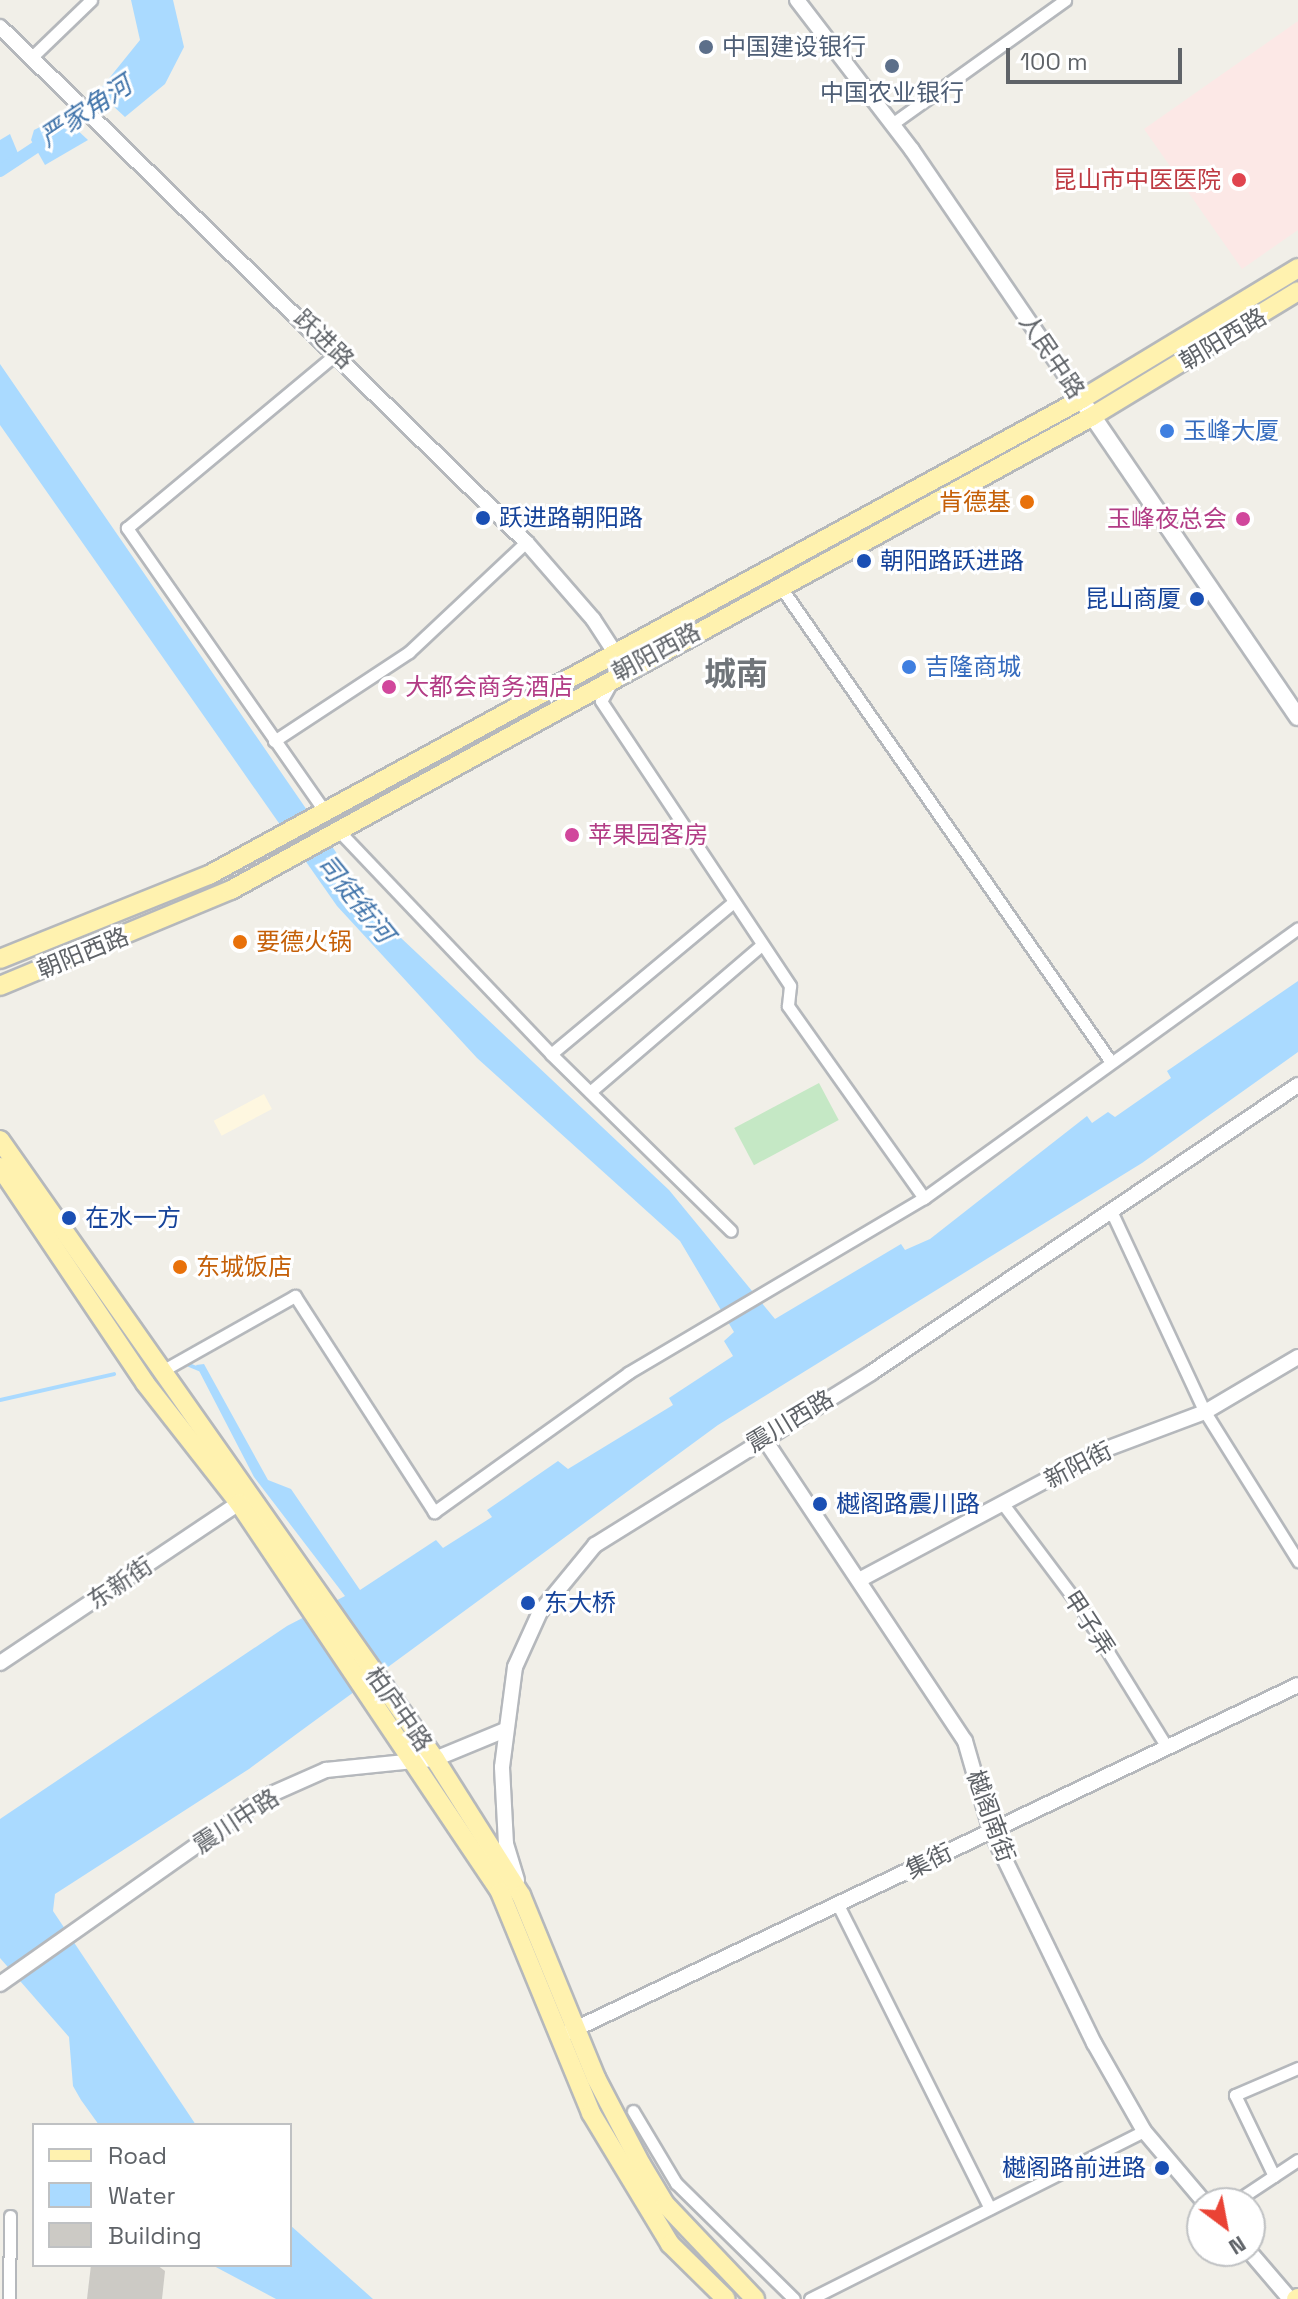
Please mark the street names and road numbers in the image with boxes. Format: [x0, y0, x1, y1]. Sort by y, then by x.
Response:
street label: 朝阳西路 [1174, 302, 1272, 376]
street label: 跃进路 [288, 304, 360, 374]
street label: 人民中路 [1013, 308, 1091, 404]
street label: 朝阳西路 [607, 617, 705, 687]
street label: 朝阳西路 [33, 922, 133, 984]
street label: 震川西路 [741, 1384, 839, 1458]
street label: 新阳街 [1039, 1436, 1117, 1494]
street label: 东新街 [82, 1551, 158, 1615]
street label: 甲子弄 [1057, 1585, 1121, 1661]
street label: 柏庐中路 [360, 1661, 438, 1757]
street label: 樾阁南街 [961, 1766, 1021, 1866]
street label: 震川中路 [188, 1783, 284, 1859]
street label: 集街 [901, 1838, 957, 1884]

